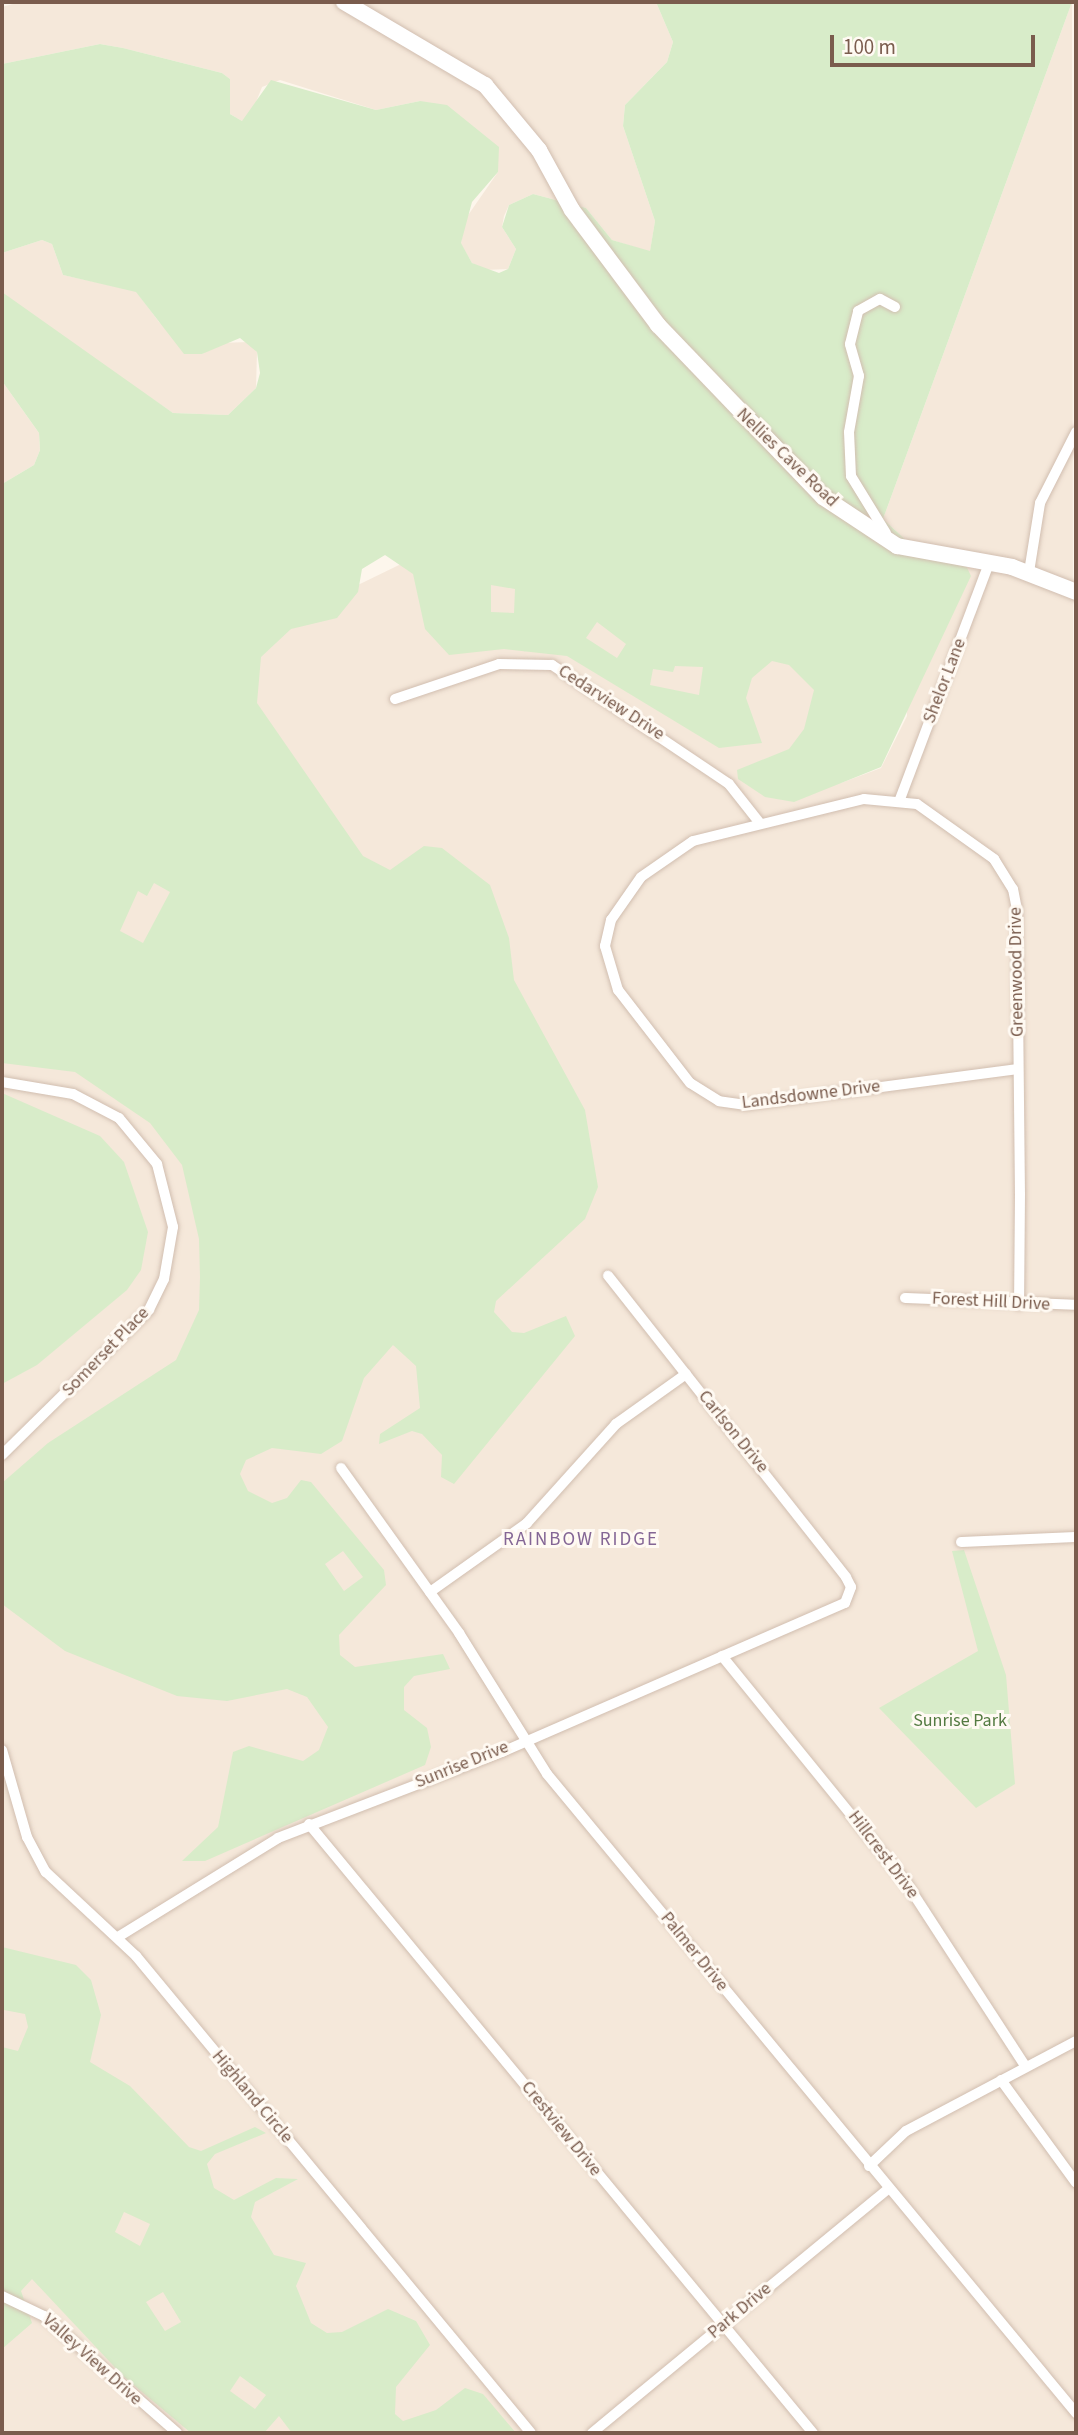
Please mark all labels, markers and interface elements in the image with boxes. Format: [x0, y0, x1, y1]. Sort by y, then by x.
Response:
scale bar [833, 21, 1038, 65]
text: 100 m [843, 32, 896, 62]
street label: Nellies Cave Road [732, 404, 842, 512]
street label: Shelor Lane [919, 636, 971, 726]
street label: Cedarview Drive [554, 661, 668, 745]
street label: Greenwood Drive [1005, 907, 1029, 1037]
street label: Landsdowne Drive [741, 1076, 881, 1114]
street label: Forest Hill Drive [931, 1288, 1051, 1316]
street label: Somerset Place [58, 1303, 154, 1401]
street label: Carlson Drive [693, 1386, 773, 1478]
district label: RAINBOW RIDGE [505, 1529, 657, 1551]
park label: Sunrise Park [913, 1710, 1007, 1732]
street label: Sunrise Drive [412, 1736, 512, 1794]
street label: Hillcrest Drive [843, 1807, 923, 1903]
street label: Palmer Drive [655, 1908, 733, 1996]
street label: Highland Circle [207, 2046, 297, 2148]
street label: Crestview Drive [516, 2077, 606, 2181]
street label: Park Drive [704, 2278, 776, 2344]
street label: Valley View Drive [38, 2310, 146, 2410]

